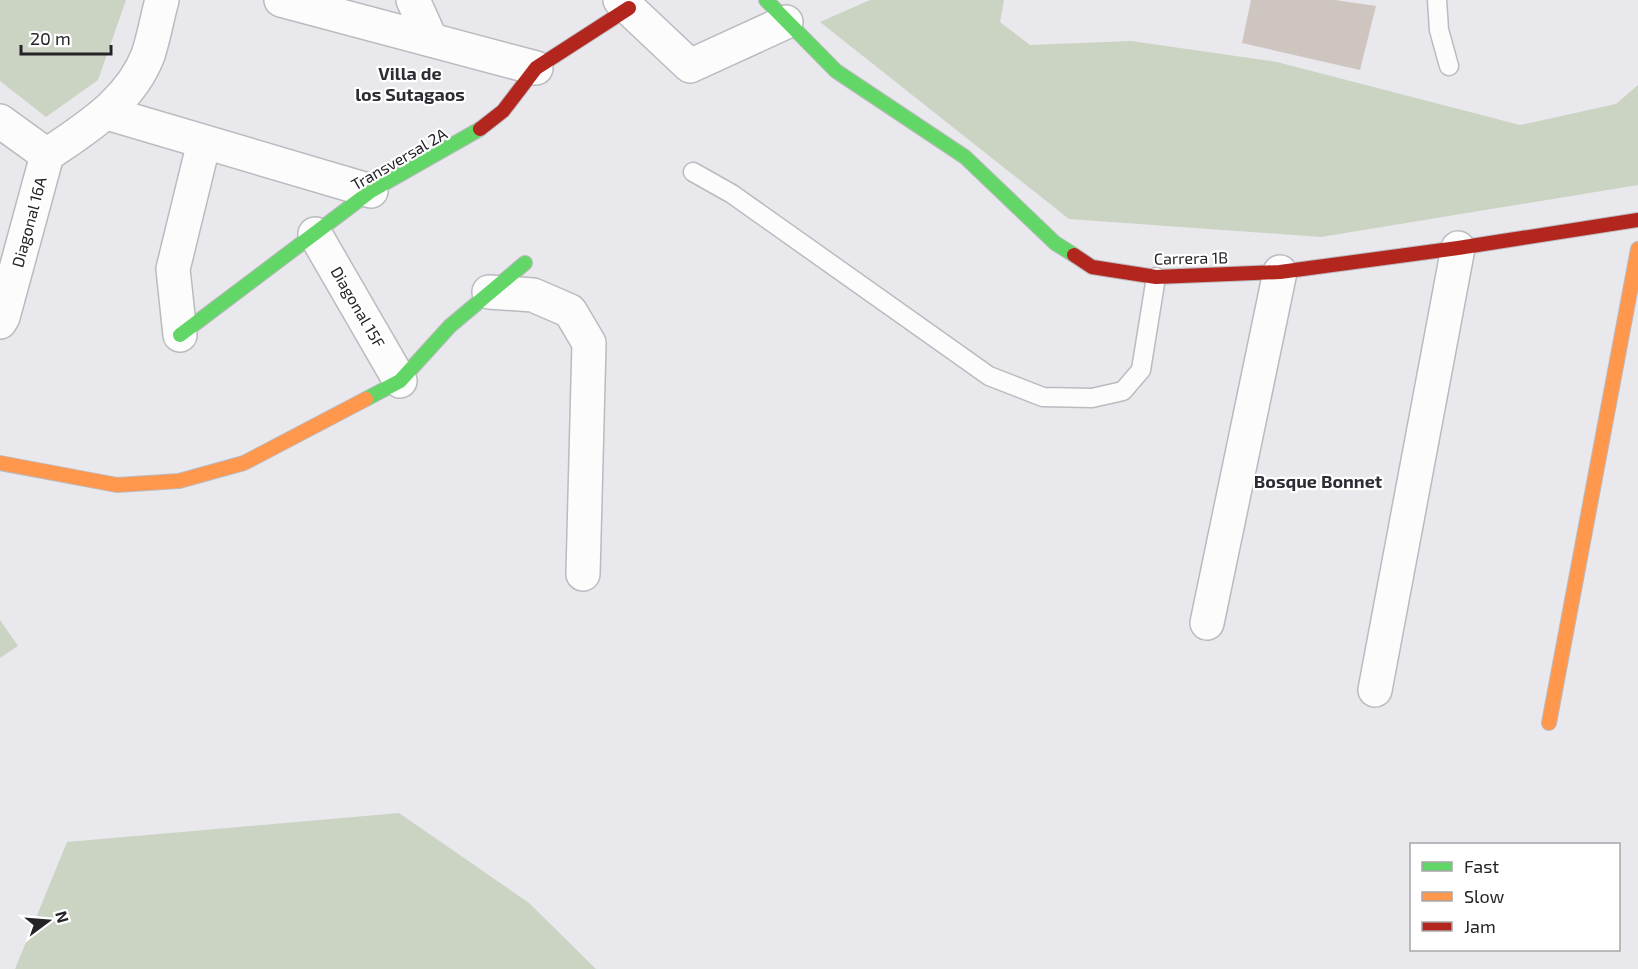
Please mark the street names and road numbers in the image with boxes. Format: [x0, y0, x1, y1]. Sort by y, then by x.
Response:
street label: Transversal 2A [347, 123, 450, 194]
street label: Diagonal 16A [7, 175, 50, 269]
street label: Carrera 1B [1154, 247, 1228, 268]
street label: Diagonal 15F [327, 263, 390, 351]

